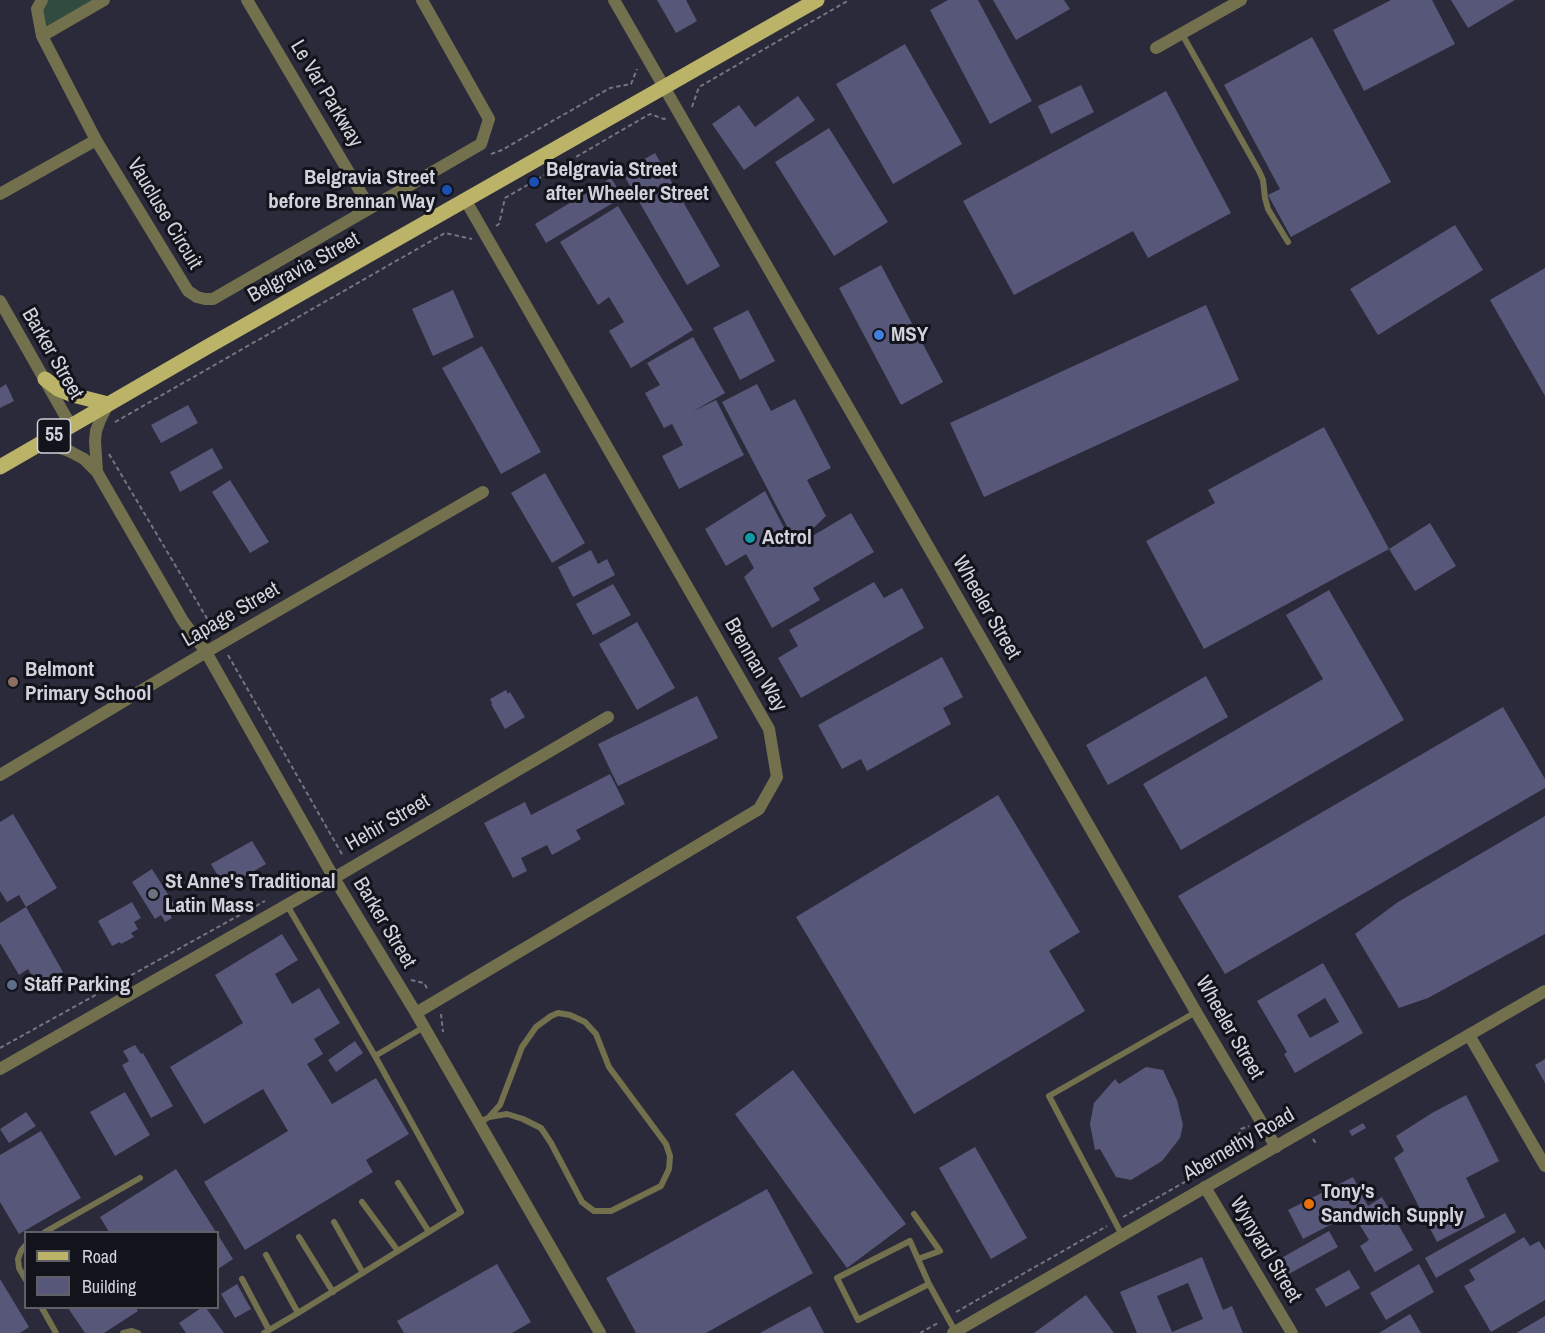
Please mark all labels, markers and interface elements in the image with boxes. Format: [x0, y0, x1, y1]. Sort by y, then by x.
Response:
street label: Le Var Parkway [284, 36, 368, 152]
street label: Vaucluse Circuit [121, 154, 207, 274]
place label: Belgravia Street after Wheeler Street [546, 157, 709, 207]
place label: Belgravia Street before Brennan Way [268, 165, 435, 215]
marker: Belgravia Street after Wheeler Street [527, 175, 541, 189]
marker: Belgravia Street before Brennan Way [440, 183, 454, 197]
street label: Belgravia Street [244, 227, 364, 309]
street label: Barker Street [16, 304, 88, 404]
place label: MSY [891, 322, 928, 348]
marker: MSY [872, 328, 886, 342]
road number: 55 [38, 419, 70, 453]
place label: Actrol [762, 525, 812, 551]
marker: Actrol [743, 531, 757, 545]
street label: Wheeler Street [946, 552, 1026, 664]
street label: Lapage Street [178, 577, 284, 653]
street label: Brennan Way [718, 614, 792, 716]
place label: Belmont Primary School [25, 657, 151, 707]
marker: Belmont Primary School [6, 675, 20, 689]
street label: Hehir Street [341, 789, 435, 857]
place label: St Anne's Traditional Latin Mass [165, 869, 336, 919]
street label: Barker Street [347, 873, 421, 973]
marker: St Anne's Traditional Latin Mass [146, 887, 160, 901]
place label: Staff Parking [24, 972, 130, 998]
street label: Wheeler Street [1189, 972, 1269, 1084]
marker: Staff Parking [5, 978, 19, 992]
street label: Abernethy Road [1179, 1103, 1299, 1187]
place label: Tony's Sandwich Supply [1321, 1179, 1464, 1229]
street label: Wynyard Street [1224, 1193, 1306, 1307]
marker: Tony's Sandwich Supply [1302, 1197, 1316, 1211]
legend [24, 1231, 219, 1309]
text: Road [82, 1244, 117, 1269]
text: Building [82, 1274, 136, 1299]

